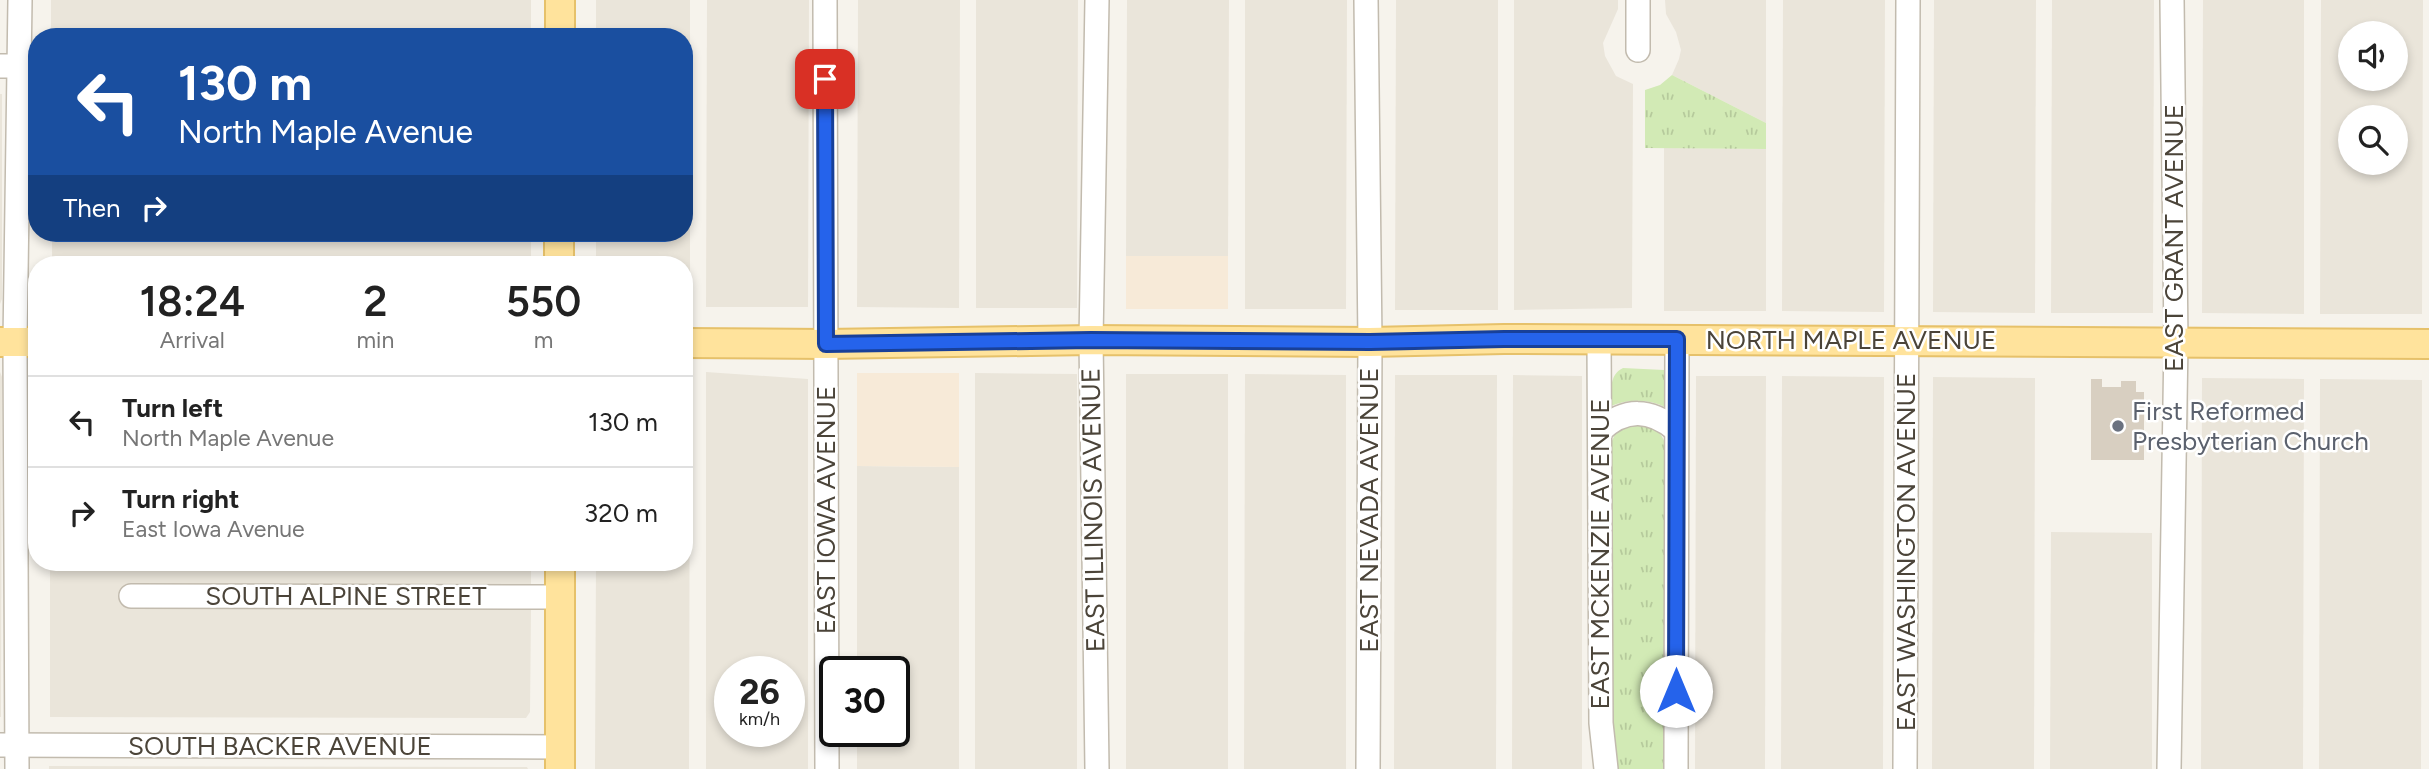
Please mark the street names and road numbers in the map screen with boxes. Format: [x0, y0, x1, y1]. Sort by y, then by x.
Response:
street label: EAST GRANT AVENUE [2158, 104, 2190, 372]
street label: NORTH MAPLE AVENUE [1706, 324, 1996, 356]
street label: EAST NEVADA AVENUE [1353, 367, 1385, 653]
street label: EAST ILLINOIS AVENUE [1075, 368, 1111, 652]
street label: EAST WASHINGTON AVENUE [1890, 373, 1922, 731]
street label: EAST IOWA AVENUE [810, 386, 842, 634]
street label: EAST MCKENZIE AVENUE [1584, 398, 1616, 710]
street label: SOUTH ALPINE STREET [205, 580, 487, 612]
street label: SOUTH BACKER AVENUE [128, 730, 432, 762]

